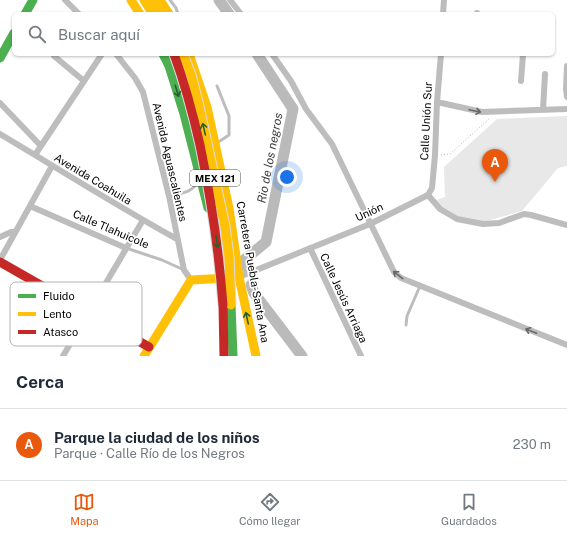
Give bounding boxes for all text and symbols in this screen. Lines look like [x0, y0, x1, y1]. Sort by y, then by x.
search box [12, 12, 555, 56]
icon: search [26, 23, 48, 45]
text: Buscar aquí [58, 26, 140, 43]
street label: Calle Unión Sur [418, 81, 434, 161]
one-way arrow [174, 84, 181, 97]
street label: Avenida Aguascalientes [150, 101, 190, 223]
one-way arrow [468, 107, 481, 115]
water label: Rio de los negros [254, 111, 286, 204]
one-way arrow [200, 123, 208, 136]
pin: A [482, 149, 508, 182]
street label: Avenida Coahuila [52, 151, 134, 207]
your location [277, 167, 297, 187]
road number: MEX 121 [190, 170, 240, 186]
street label: Carretera Puebla-Santa Ana [235, 200, 271, 344]
street label: Unión [353, 200, 385, 224]
street label: Calle Tlahuicole [71, 208, 151, 250]
one-way arrow [213, 235, 221, 248]
street label: Calle Jesús Arriaga [318, 251, 370, 345]
one-way arrow [393, 271, 404, 279]
legend [10, 282, 142, 346]
text: Fluido [43, 290, 75, 302]
text: Lento [43, 308, 72, 320]
one-way arrow [243, 312, 251, 325]
text: Atasco [43, 326, 78, 338]
one-way arrow [525, 326, 537, 334]
text: Cerca [16, 372, 64, 392]
text: Parque la ciudad de los niños [54, 429, 260, 446]
text: A [24, 437, 34, 452]
text: 230 m [513, 437, 551, 452]
text: Parque · Calle Río de los Negros [54, 446, 245, 461]
tab: Mapa [70, 491, 99, 527]
tab: Cómo llegar [239, 491, 301, 527]
tab: Guardados [441, 491, 497, 527]

